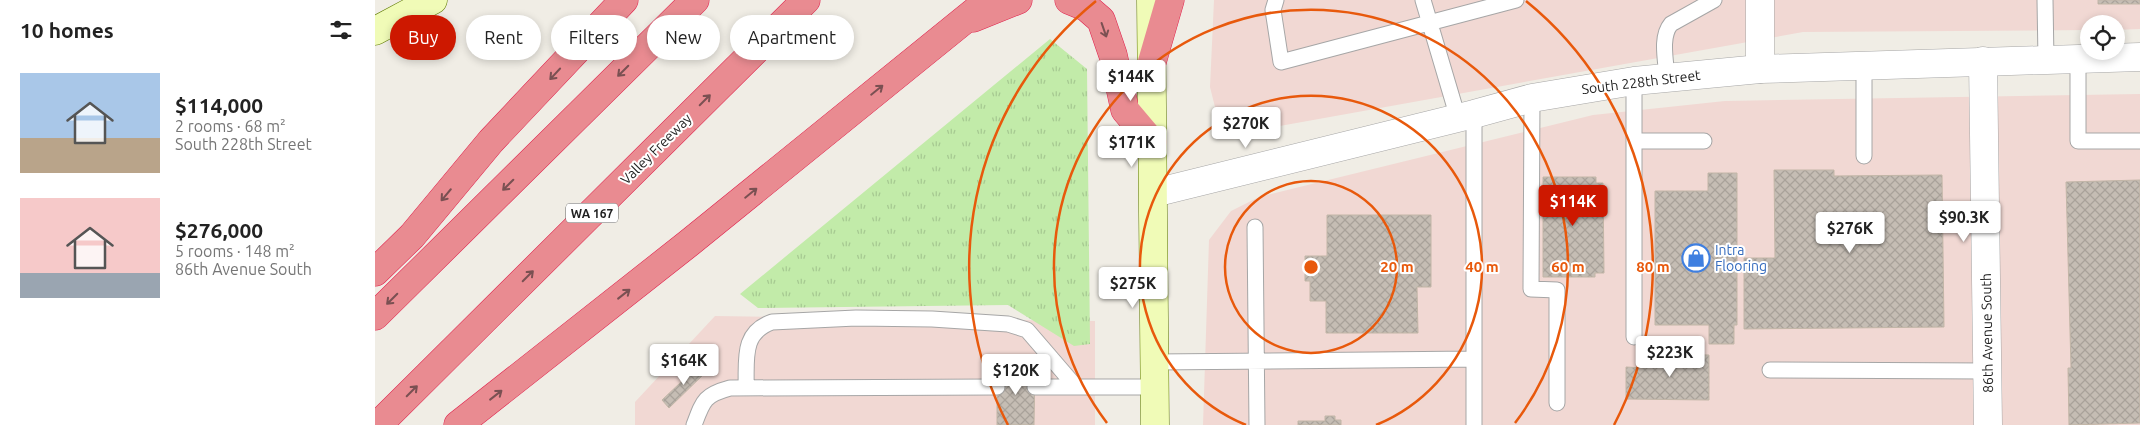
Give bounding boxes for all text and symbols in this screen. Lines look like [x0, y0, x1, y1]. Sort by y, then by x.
chip: Buy [390, 15, 456, 60]
chip: Rent [466, 15, 541, 60]
chip: Filters [551, 15, 637, 60]
chip: New [647, 15, 720, 60]
chip: Apartment [730, 15, 854, 60]
map controls [2080, 15, 2125, 60]
button: locate [2080, 15, 2125, 60]
icon: filters [327, 16, 355, 44]
text: 10 homes [20, 18, 114, 42]
one-way arrow [1100, 22, 1110, 38]
pin: $144K [1096, 59, 1166, 102]
one-way arrow [617, 65, 630, 77]
text: $144K [1108, 67, 1154, 85]
street label: South 228th Street [1581, 67, 1702, 97]
one-way arrow [549, 68, 561, 80]
one-way arrow [870, 85, 883, 96]
icon: home [60, 93, 120, 153]
text: $114,000 [175, 93, 263, 117]
one-way arrow [699, 95, 711, 107]
pin: $270K [1211, 106, 1281, 149]
street label: Valley Freeway [617, 110, 695, 188]
text: $270K [1223, 114, 1269, 132]
text: 2 rooms · 68 m² [175, 117, 286, 135]
pin: $171K [1097, 126, 1167, 168]
text: $171K [1109, 133, 1155, 151]
text: South 228th Street [175, 135, 312, 153]
one-way arrow [501, 179, 514, 191]
pin: $114K [1538, 184, 1608, 227]
one-way arrow [744, 187, 757, 198]
one-way arrow [441, 188, 452, 201]
text: $114K [1550, 192, 1596, 210]
pin: $90.3K [1923, 200, 2005, 243]
road number: WA 167 [566, 204, 618, 222]
text: $90.3K [1939, 208, 1989, 226]
pin: $276K [1815, 212, 1885, 254]
icon: home [60, 218, 120, 278]
text: $276,000 [175, 218, 263, 242]
text: $276K [1827, 219, 1873, 237]
text: 5 rooms · 148 m² [175, 242, 295, 260]
place label: Intra Flooring [1715, 242, 1767, 274]
shop icon: Intra Flooring [1681, 243, 1711, 273]
centre of rings [1302, 258, 1320, 276]
text: 20 m [1380, 258, 1414, 275]
text: 40 m [1465, 258, 1499, 275]
text: 60 m [1551, 258, 1585, 275]
text: 80 m [1636, 258, 1670, 275]
text: 86th Avenue South [175, 260, 312, 278]
pin: $275K [1098, 266, 1168, 309]
one-way arrow [522, 270, 534, 283]
street label: 86th Avenue South [1978, 273, 1996, 393]
text: $275K [1110, 274, 1156, 292]
one-way arrow [617, 289, 630, 300]
one-way arrow [386, 293, 398, 305]
pin: $223K [1635, 336, 1705, 378]
text: $223K [1647, 343, 1693, 361]
pin: $164K [649, 344, 719, 386]
text: $164K [661, 351, 707, 369]
pin: $120K [981, 354, 1051, 396]
text: $120K [993, 361, 1039, 379]
one-way arrow [406, 385, 419, 397]
one-way arrow [489, 389, 502, 400]

